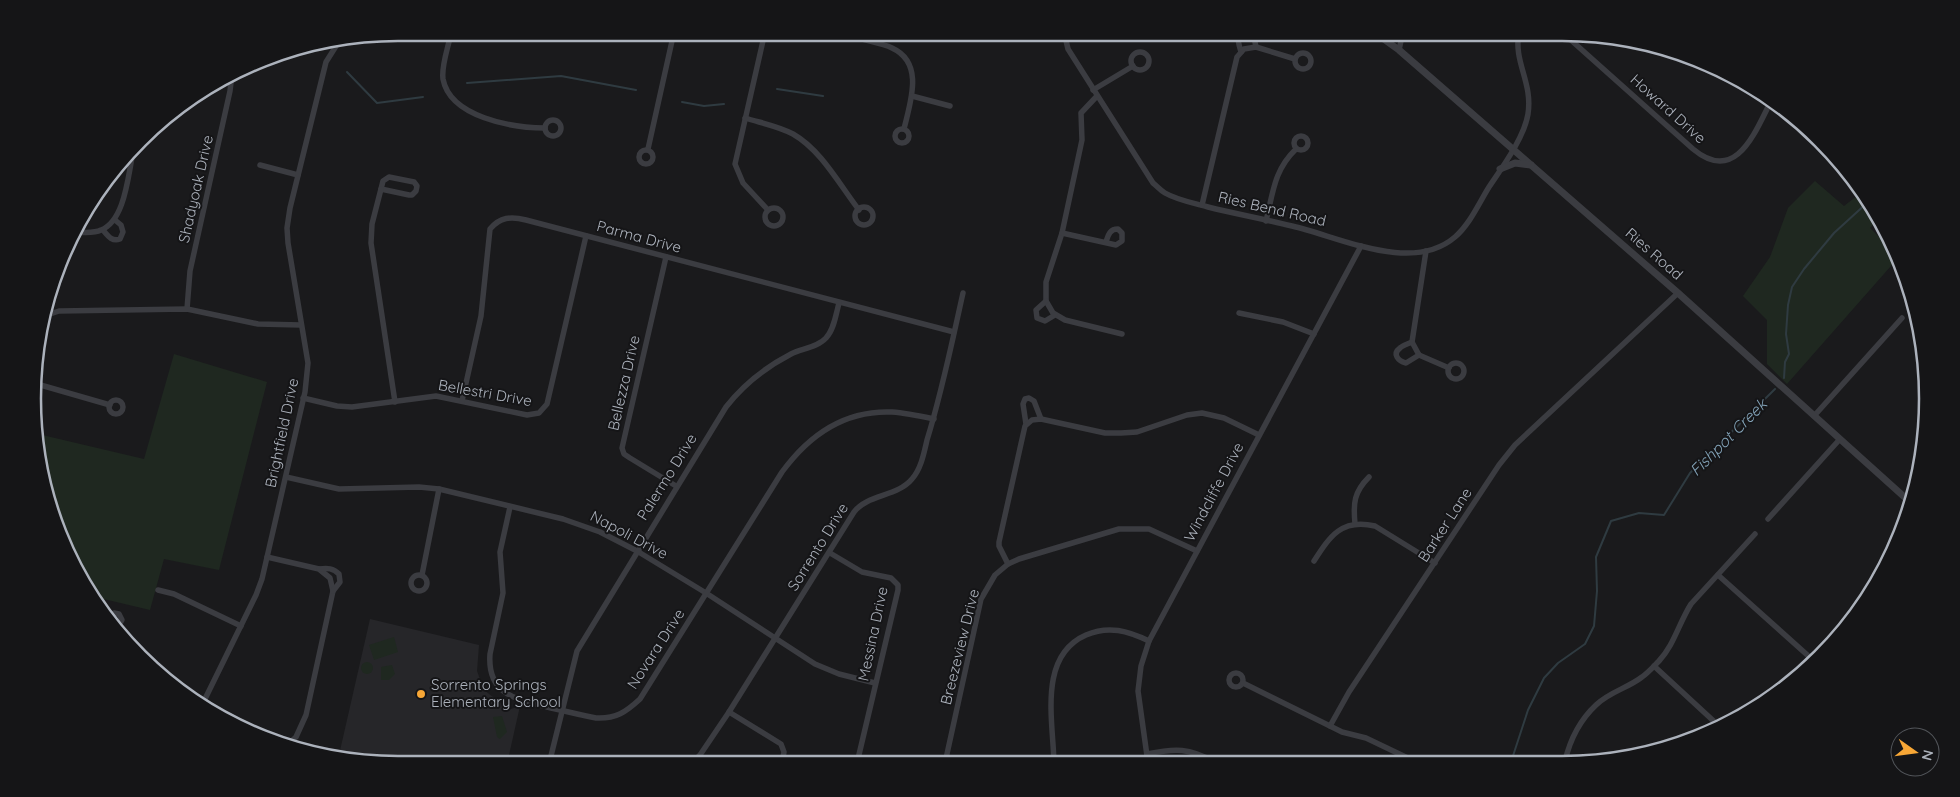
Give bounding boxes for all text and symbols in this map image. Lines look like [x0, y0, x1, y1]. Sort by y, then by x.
street label: Howard Drive [1627, 70, 1710, 147]
street label: Shadyoak Drive [174, 133, 217, 245]
street label: Ries Bend Road [1216, 187, 1328, 230]
street label: Parma Drive [595, 216, 683, 257]
street label: Ries Road [1622, 223, 1687, 284]
street label: Bellezza Drive [603, 333, 644, 432]
street label: Bellestri Drive [437, 375, 533, 410]
street label: Brightfield Drive [261, 376, 302, 489]
water label: Fishpot Creek [1685, 393, 1772, 480]
street label: Palermo Drive [632, 430, 701, 524]
street label: Windcliffe Drive [1179, 439, 1248, 545]
street label: Barker Lane [1413, 484, 1476, 565]
street label: Sorrento Drive [783, 499, 852, 594]
street label: Napoli Drive [587, 506, 671, 563]
street label: Messina Drive [853, 585, 892, 683]
street label: Breezeview Drive [936, 587, 983, 707]
street label: Novara Drive [623, 605, 689, 692]
place label: Sorrento Springs Elementary School [431, 675, 561, 711]
marker: Sorrento Springs Elementary School [415, 688, 427, 700]
north arrow [1890, 727, 1940, 777]
text: N [1918, 748, 1938, 762]

